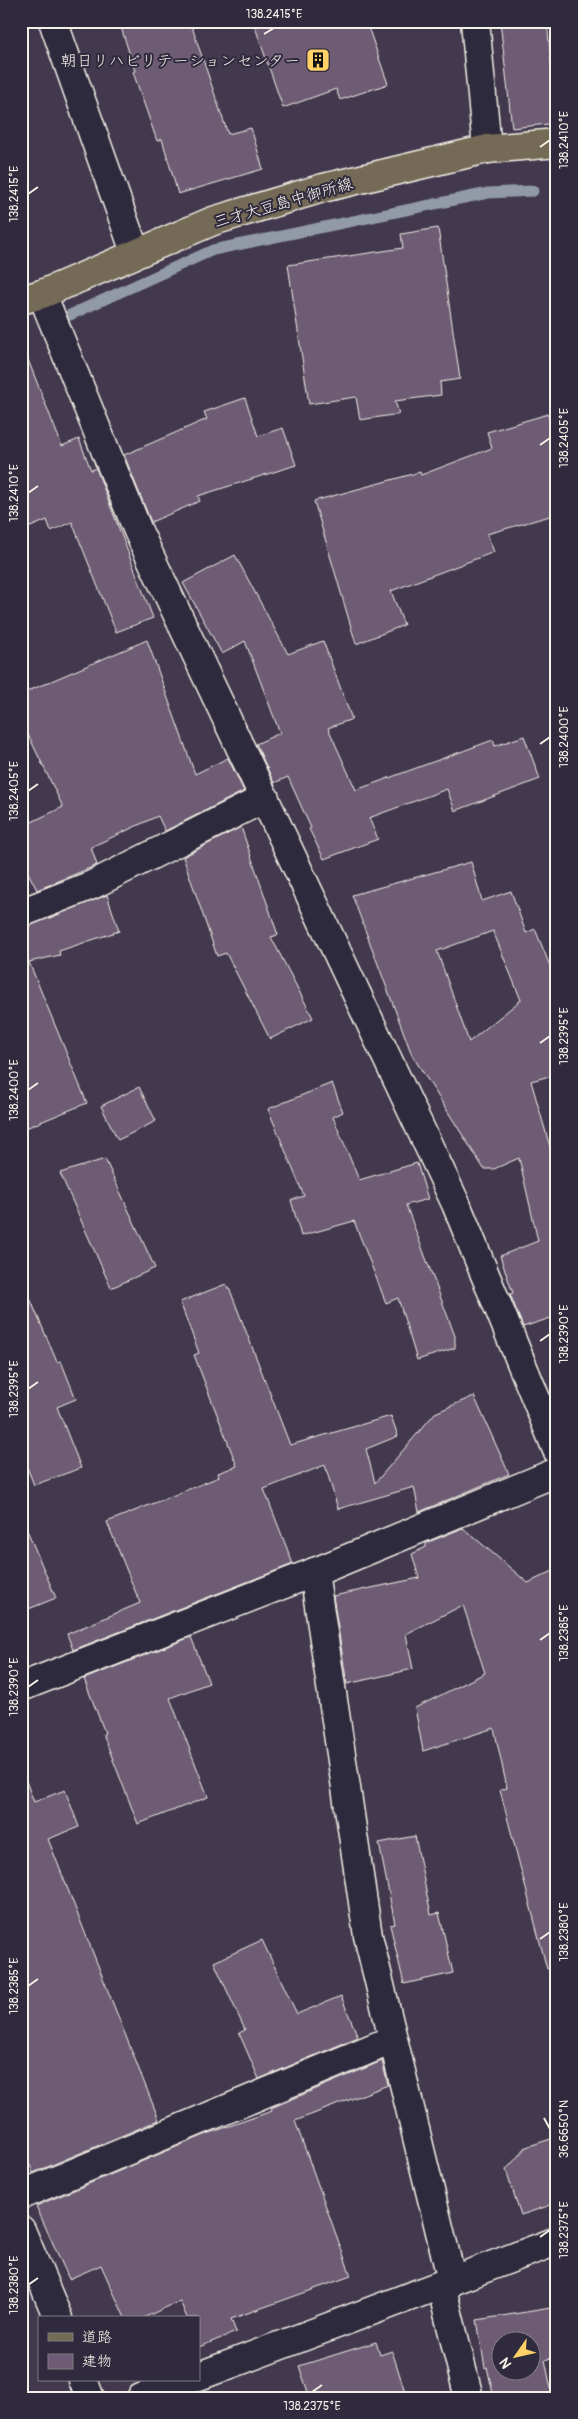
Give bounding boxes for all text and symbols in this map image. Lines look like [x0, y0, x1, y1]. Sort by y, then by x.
text: 138.2415°E [246, 7, 302, 22]
building icon: 朝日リハビリテーションセンター [305, 47, 331, 73]
place label: 朝日リハビリテーションセンター [61, 51, 300, 71]
text: 138.2410°E [557, 111, 572, 169]
text: 138.2415°E [7, 166, 22, 222]
street label: 三才大豆島中御所線 [211, 174, 355, 232]
text: 138.2405°E [557, 408, 572, 468]
text: 138.2410°E [7, 464, 22, 522]
text: 138.2400°E [557, 706, 572, 768]
text: 138.2405°E [7, 761, 22, 821]
text: 138.2395°E [557, 1007, 572, 1065]
text: 138.2400°E [7, 1059, 22, 1121]
text: 138.2390°E [557, 1305, 572, 1363]
text: 138.2395°E [7, 1360, 22, 1418]
text: 138.2385°E [557, 1604, 572, 1662]
text: 138.2390°E [7, 1658, 22, 1716]
text: 138.2380°E [557, 1903, 572, 1961]
text: 138.2385°E [7, 1957, 22, 2015]
text: 36.6650°N [557, 2100, 572, 2158]
text: 138.2375°E [557, 2201, 572, 2259]
text: 138.2380°E [7, 2256, 22, 2314]
legend [38, 2316, 200, 2382]
text: 道路 [82, 2328, 112, 2347]
north arrow [490, 2332, 540, 2382]
text: 建物 [82, 2352, 112, 2371]
text: N [496, 2354, 515, 2372]
text: 138.2375°E [283, 2399, 341, 2414]

